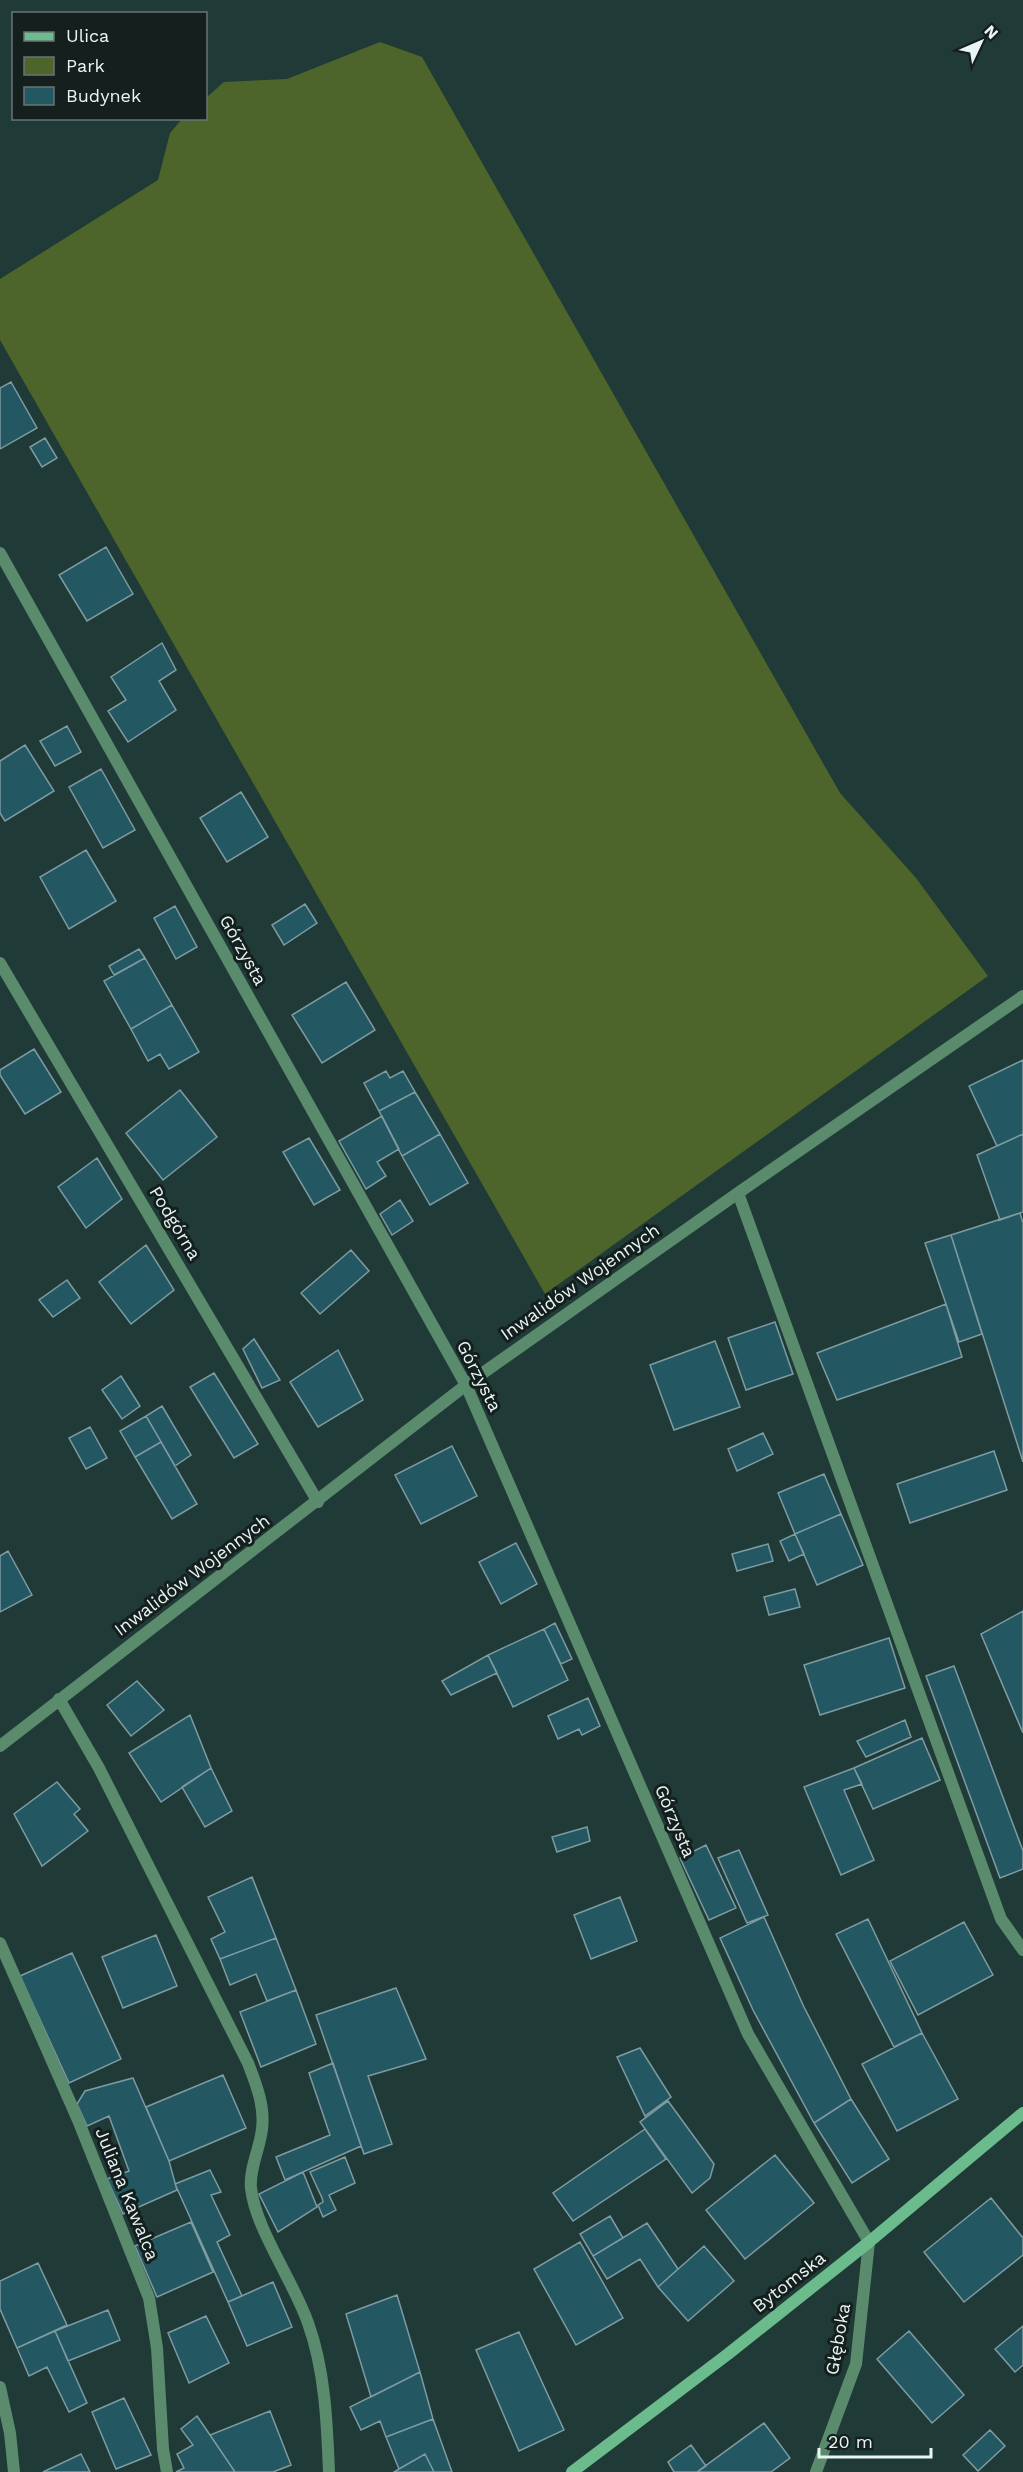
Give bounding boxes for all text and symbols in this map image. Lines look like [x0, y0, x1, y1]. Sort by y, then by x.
legend [12, 12, 207, 120]
north arrow [951, 12, 1011, 72]
text: N [980, 21, 1002, 43]
text: Ulica [66, 25, 109, 46]
text: Park [66, 55, 105, 76]
text: Budynek [66, 85, 141, 106]
street label: Górzysta [216, 911, 271, 989]
street label: Podgórna [145, 1182, 206, 1263]
street label: Inwalidów Wojennych [496, 1219, 663, 1344]
street label: Górzysta [453, 1337, 506, 1415]
street label: Inwalidów Wojennych [110, 1509, 273, 1640]
street label: Górzysta [651, 1781, 700, 1860]
street label: Juliana Kawalca [91, 2124, 164, 2263]
street label: Bytomska [748, 2247, 829, 2316]
street label: Głęboka [821, 2301, 854, 2376]
scale bar [819, 2421, 932, 2459]
text: 20 m [828, 2431, 873, 2452]

